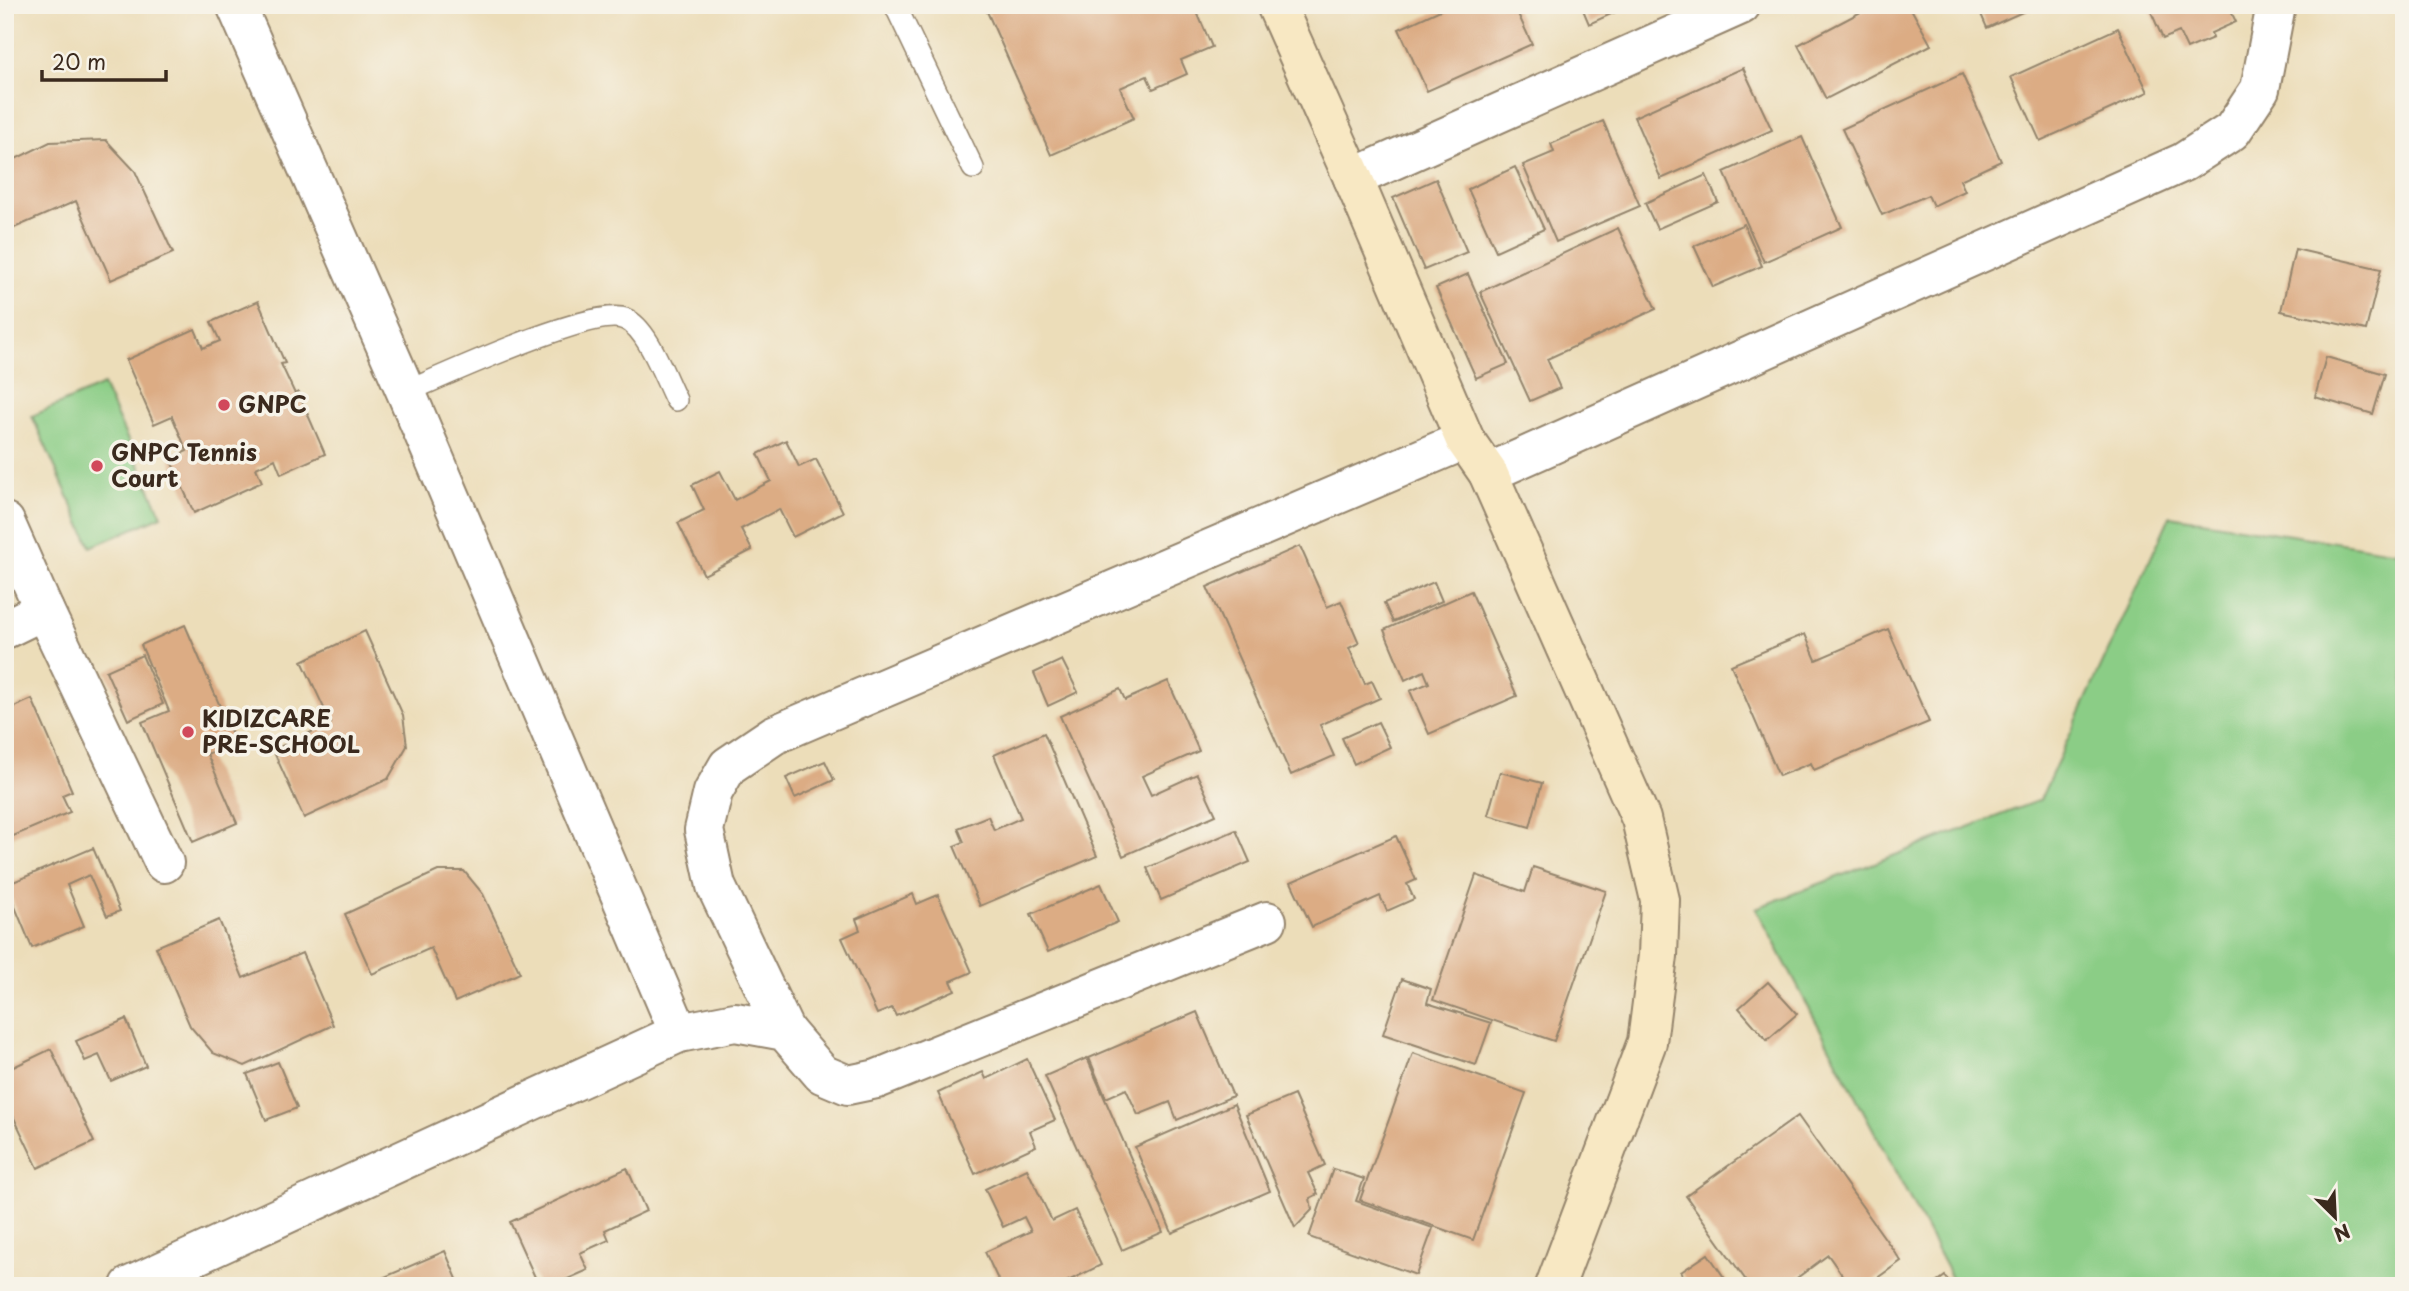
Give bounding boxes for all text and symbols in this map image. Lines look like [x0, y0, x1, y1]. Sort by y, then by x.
scale bar [42, 38, 166, 82]
text: 20 m [52, 45, 106, 77]
place label: GNPC [238, 386, 307, 421]
marker: GNPC [216, 397, 232, 413]
place label: GNPC Tennis Court [111, 434, 257, 495]
marker: GNPC Tennis Court [89, 458, 105, 474]
place label: KIDIZCARE PRE-SCHOOL [202, 700, 360, 761]
marker: KIDIZCARE PRE-SCHOOL [180, 724, 196, 740]
north arrow [2300, 1182, 2370, 1252]
text: N [2330, 1218, 2355, 1249]

